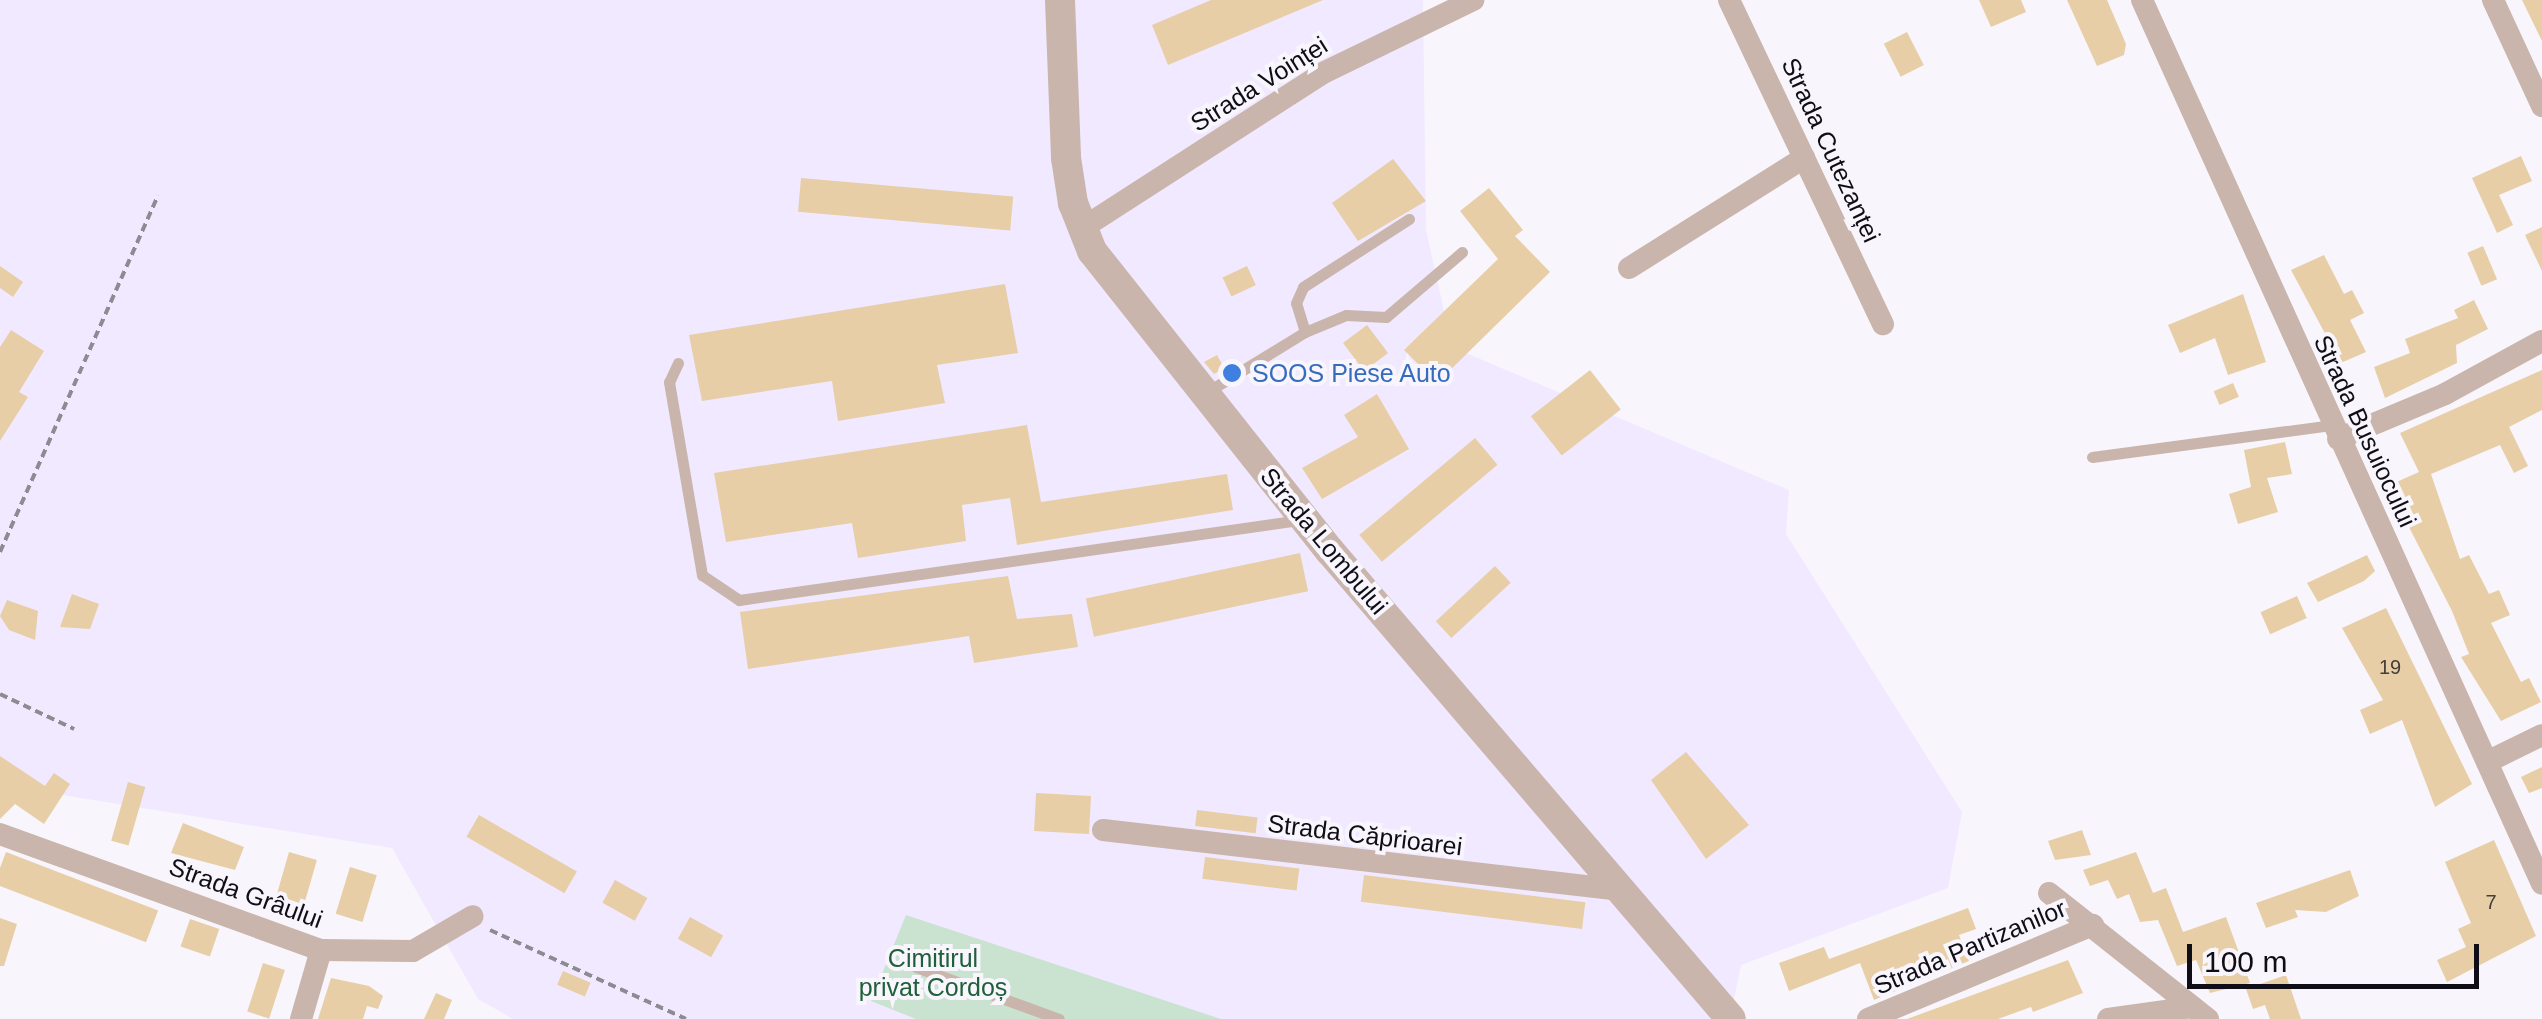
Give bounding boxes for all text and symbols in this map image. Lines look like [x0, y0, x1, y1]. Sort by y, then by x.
street label: Strada Voinței [1185, 30, 1333, 138]
street label: Strada Cutezanței [1775, 53, 1887, 247]
street label: Strada Busuiocului [2307, 330, 2423, 532]
place label: SOOS Piese Auto [1252, 358, 1452, 388]
marker: SOOS Piese Auto [1221, 362, 1243, 384]
street label: Strada Lombului [1254, 462, 1394, 620]
house number: 19 [2379, 655, 2401, 679]
street label: Strada Căprioarei [1266, 808, 1464, 862]
street label: Strada Grâului [165, 851, 327, 935]
house number: 7 [2485, 890, 2497, 914]
street label: Strada Partizanilor [1869, 893, 2071, 1001]
scale bar [2192, 924, 2484, 986]
park label: Cimitirul privat Cordoș [859, 944, 1007, 1003]
text: 100 m [2204, 945, 2287, 978]

